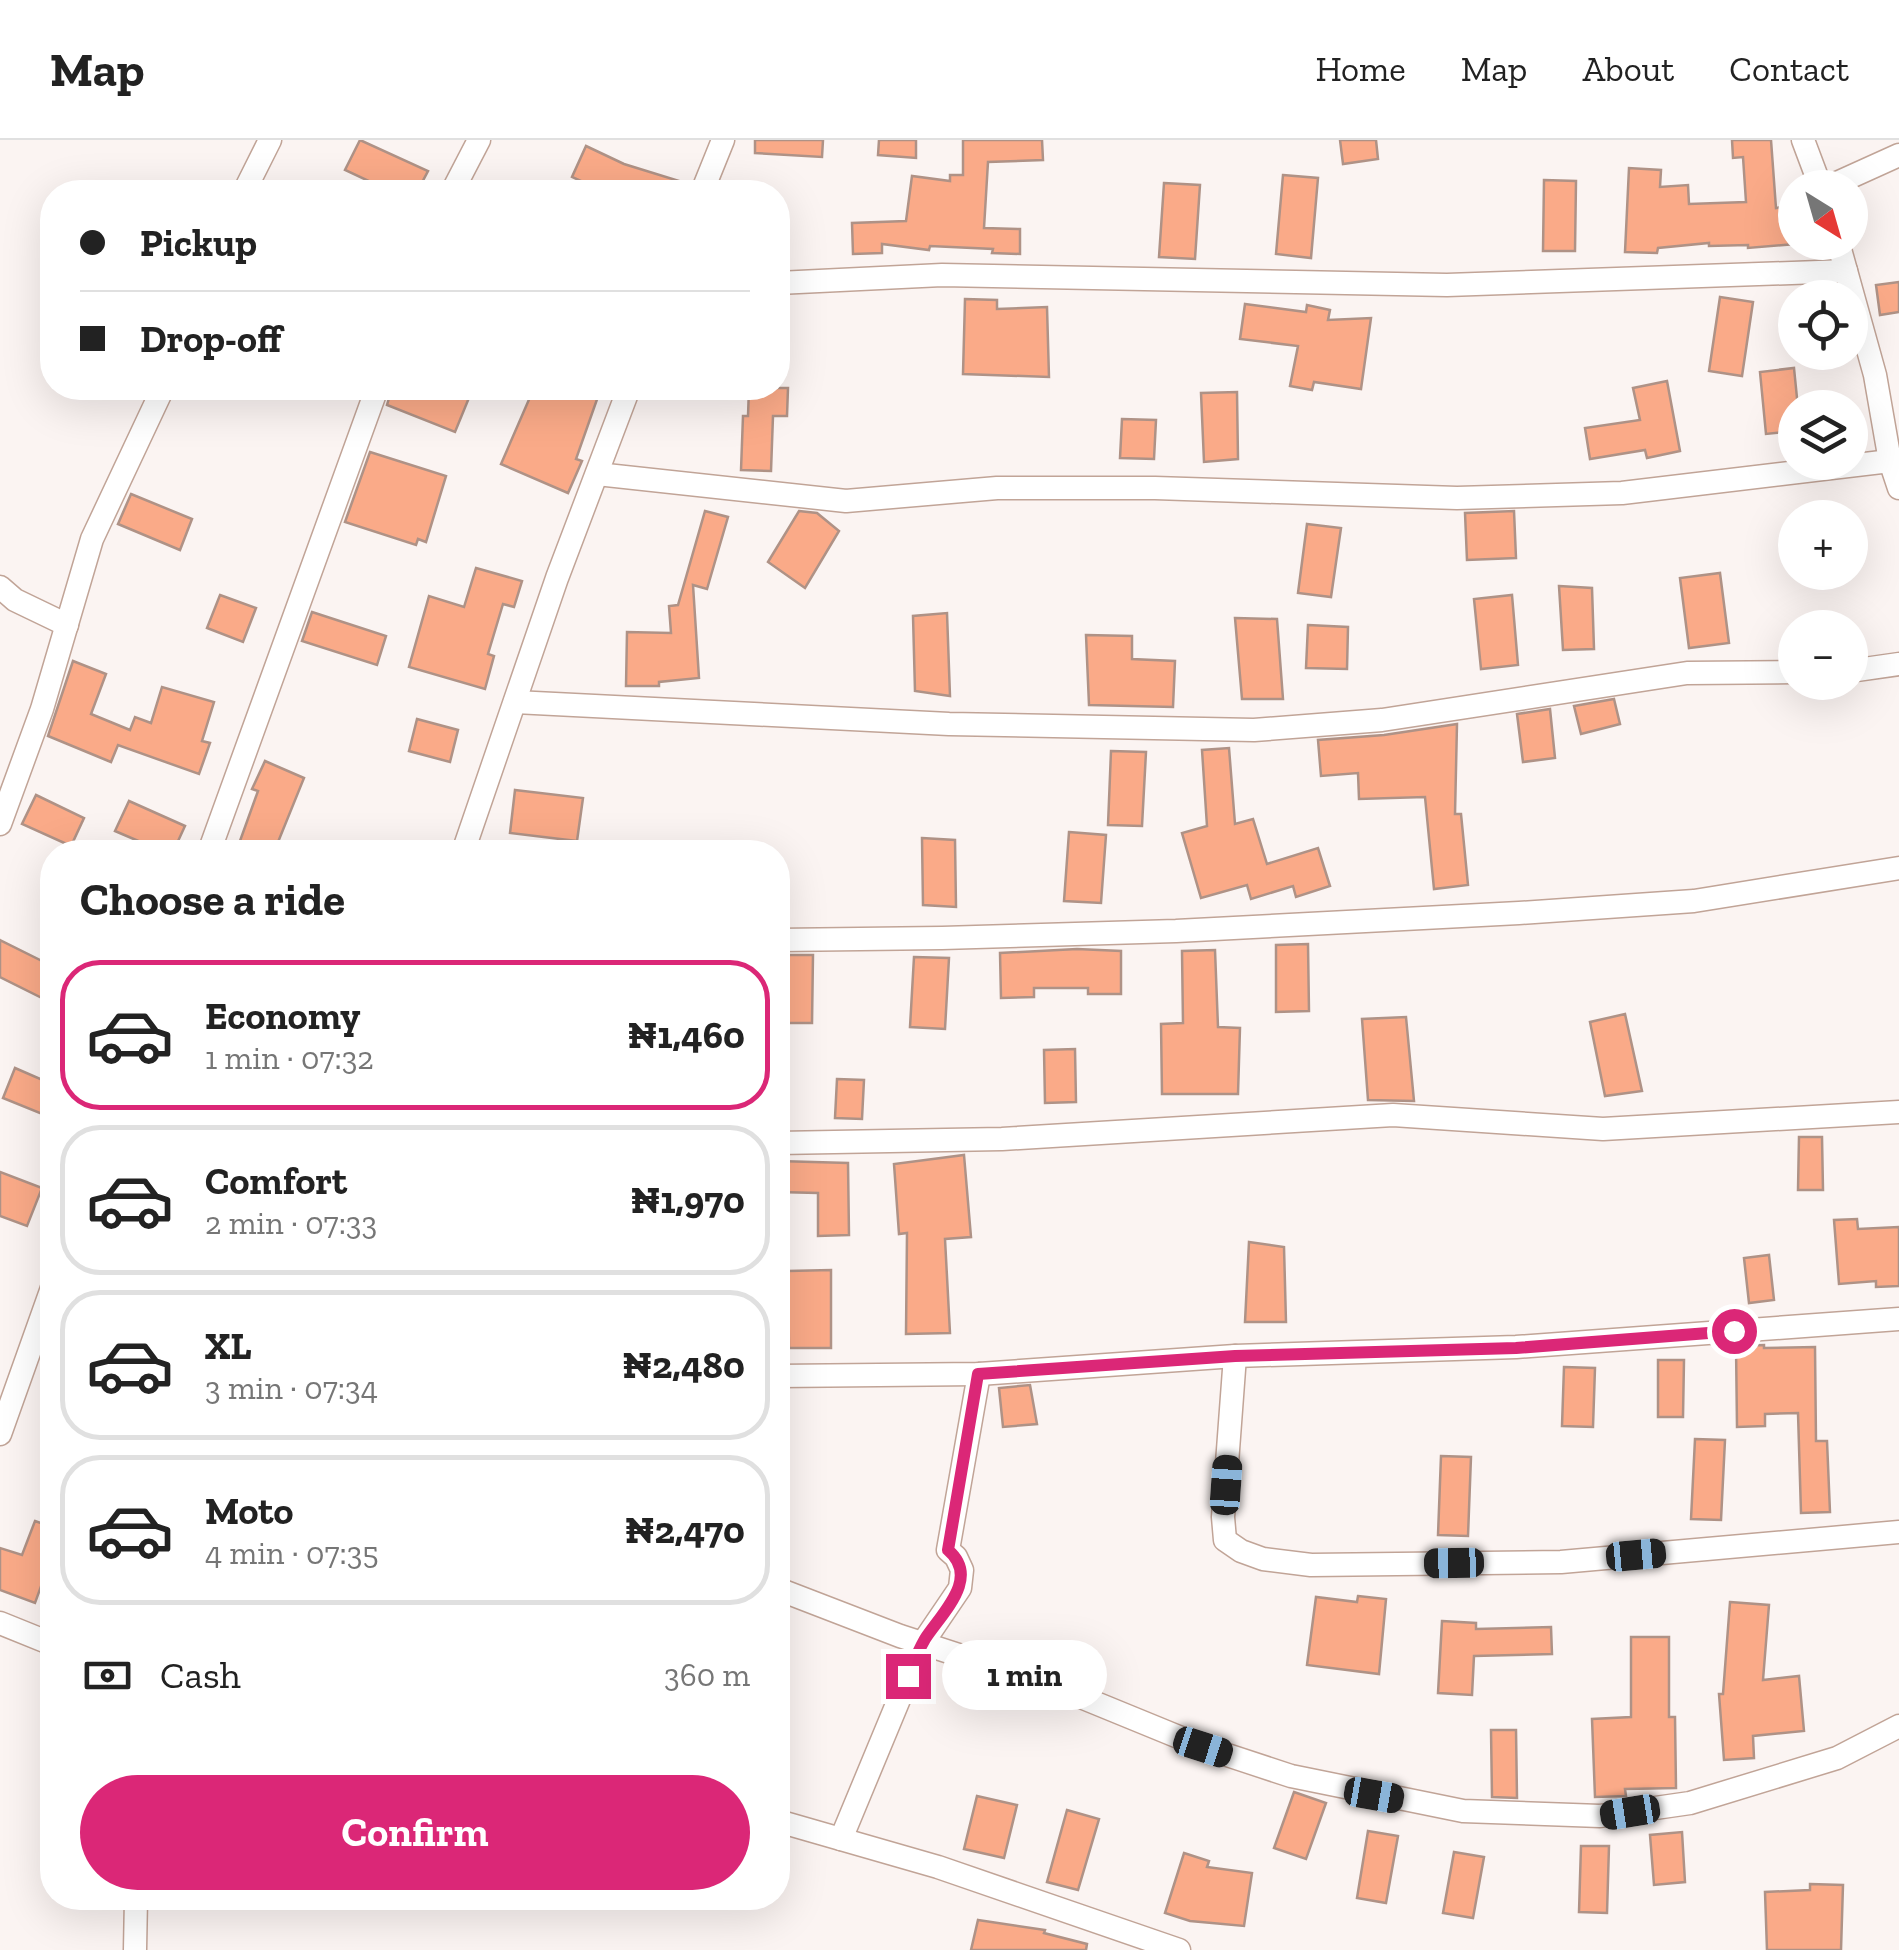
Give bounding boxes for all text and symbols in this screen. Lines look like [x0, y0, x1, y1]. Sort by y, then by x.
text: Map [50, 41, 145, 98]
text: Home [1315, 48, 1406, 90]
text: Map [1461, 48, 1527, 90]
text: About [1582, 48, 1674, 90]
text: Contact [1729, 48, 1849, 90]
north arrow [1778, 170, 1868, 260]
map controls [1778, 170, 1868, 700]
text: Pickup [140, 220, 257, 266]
button: locate [1778, 280, 1868, 370]
text: Drop-off [140, 316, 281, 362]
button: layers [1778, 390, 1868, 480]
button: + [1778, 500, 1868, 590]
button: − [1778, 610, 1868, 700]
text: Choose a ride [80, 873, 345, 927]
icon: car [85, 990, 175, 1080]
text: Economy [205, 993, 360, 1039]
text: ₦1,460 [628, 1012, 745, 1058]
text: 1 min · 07:32 [205, 1039, 374, 1077]
icon: car [85, 1155, 175, 1245]
text: Comfort [205, 1158, 347, 1204]
text: ₦1,970 [630, 1177, 745, 1223]
text: 2 min · 07:33 [205, 1204, 377, 1242]
route start [1712, 1309, 1757, 1354]
icon: car [85, 1320, 175, 1410]
text: XL [205, 1323, 252, 1369]
text: ₦2,480 [622, 1342, 745, 1388]
text: 3 min · 07:34 [205, 1369, 378, 1407]
car [1209, 1454, 1243, 1516]
icon: car [85, 1485, 175, 1575]
text: Moto [205, 1488, 293, 1534]
text: ₦2,470 [625, 1507, 745, 1553]
text: 4 min · 07:35 [205, 1534, 379, 1572]
car [1605, 1537, 1667, 1573]
car [1424, 1547, 1484, 1579]
callout: 1 min [943, 1641, 1108, 1711]
icon: cash [80, 1648, 135, 1703]
text: Cash [160, 1652, 241, 1698]
route end [886, 1654, 931, 1699]
text: 360 m [664, 1656, 750, 1694]
text: 1 min [987, 1656, 1062, 1694]
car [1170, 1723, 1236, 1771]
button: Confirm [80, 1775, 750, 1890]
car [1342, 1775, 1406, 1815]
car [1598, 1792, 1662, 1832]

